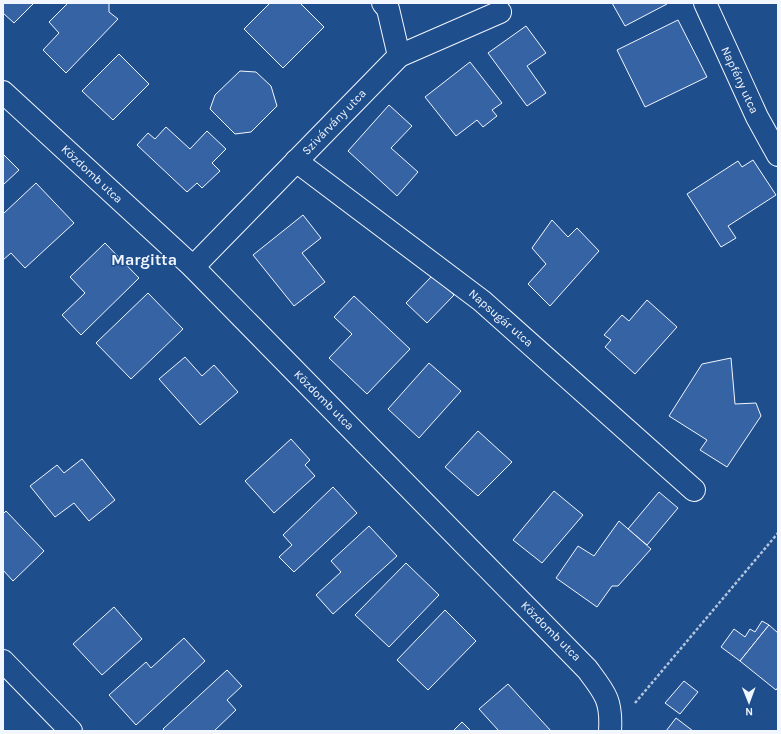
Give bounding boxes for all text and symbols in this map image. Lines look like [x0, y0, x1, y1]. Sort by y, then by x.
street label: Napfény utca [718, 44, 762, 116]
street label: Szivárvány utca [299, 86, 369, 158]
street label: Közdomb utca [58, 142, 126, 206]
district label: Margitta [111, 250, 177, 269]
street label: Napsugár utca [466, 286, 536, 350]
street label: Közdomb utca [291, 367, 357, 433]
street label: Közdomb utca [518, 598, 584, 664]
north arrow [729, 682, 769, 722]
text: N [745, 705, 753, 718]

